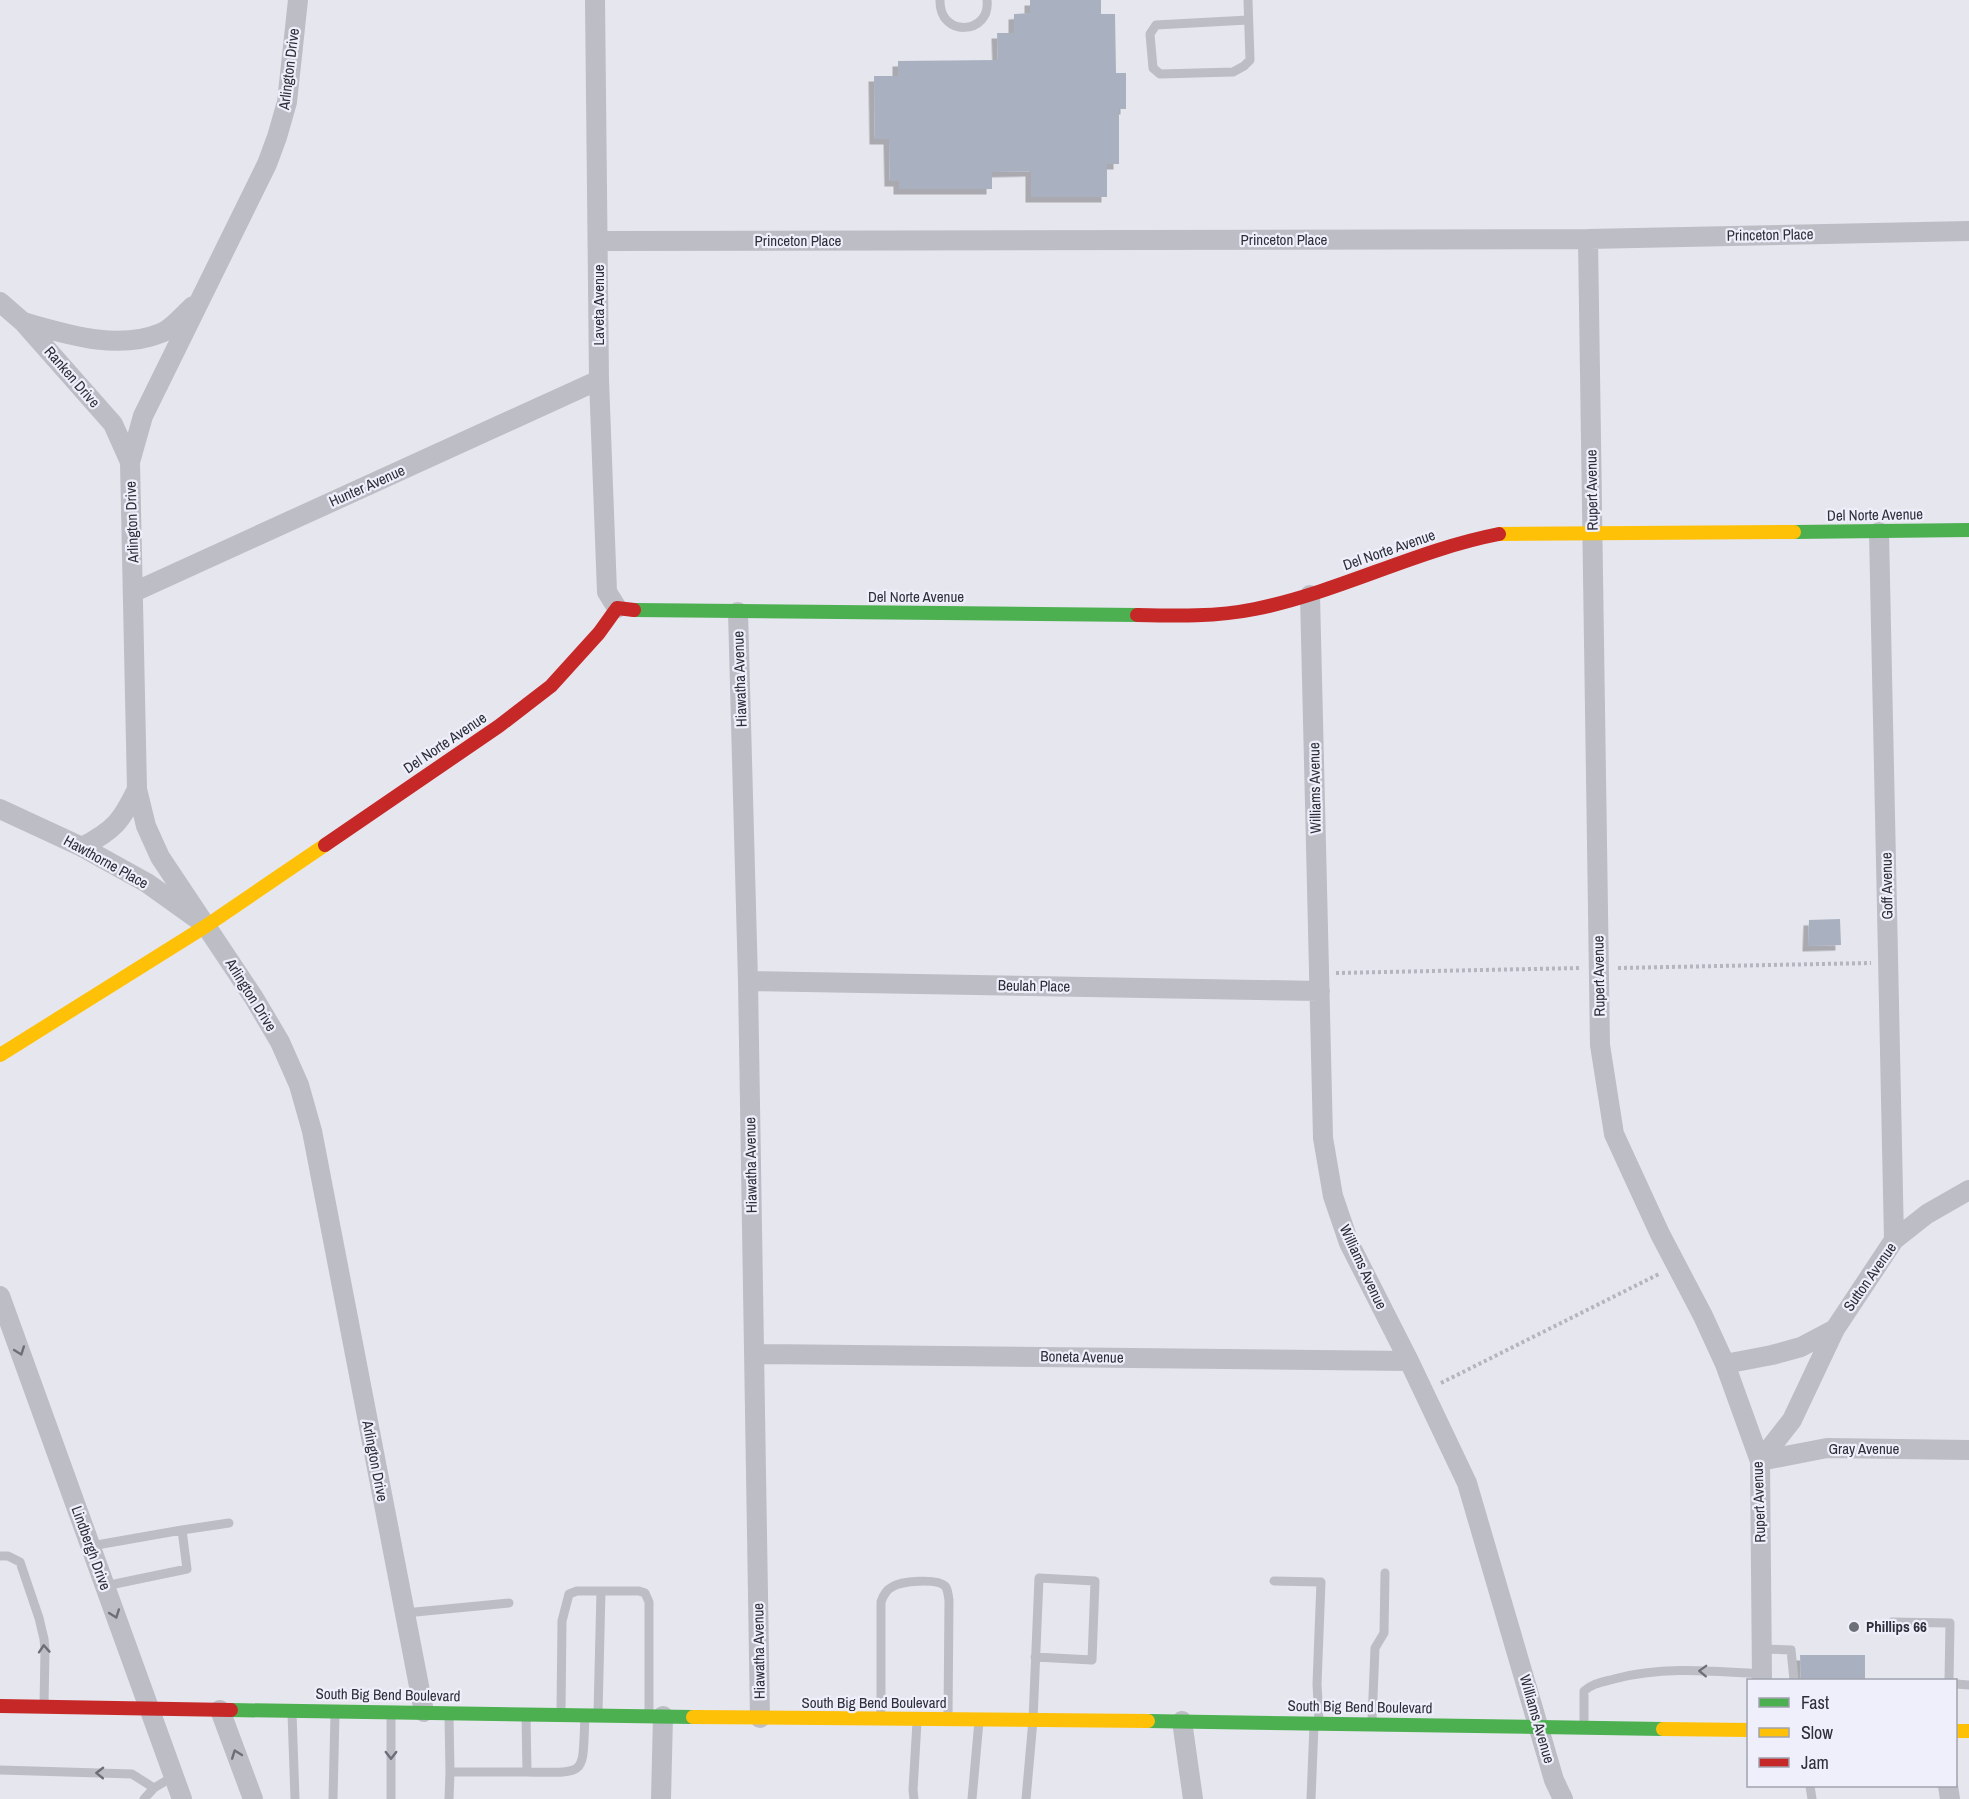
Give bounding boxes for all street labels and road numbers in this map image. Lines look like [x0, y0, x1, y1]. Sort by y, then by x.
street label: Arlington Drive [273, 27, 304, 112]
street label: Princeton Place [1726, 223, 1814, 246]
street label: Princeton Place [1241, 229, 1328, 250]
street label: Princeton Place [755, 230, 842, 251]
street label: Laveta Avenue [588, 264, 609, 346]
street label: Ranken Drive [40, 341, 105, 412]
street label: Rupert Avenue [1580, 449, 1603, 531]
street label: Hunter Avenue [325, 459, 408, 512]
street label: Arlington Drive [120, 481, 143, 564]
street label: Del Norte Avenue [1827, 503, 1923, 526]
street label: Del Norte Avenue [1340, 524, 1438, 575]
street label: Del Norte Avenue [868, 586, 964, 607]
street label: Hiawatha Avenue [727, 630, 752, 727]
street label: Del Norte Avenue [399, 707, 491, 778]
street label: Williams Avenue [1303, 742, 1326, 834]
street label: Hawthorne Place [60, 830, 152, 894]
street label: Goff Avenue [1875, 852, 1898, 920]
street label: Rupert Avenue [1587, 935, 1610, 1017]
street label: Arlington Drive [220, 954, 282, 1035]
street label: Beulah Place [998, 974, 1071, 997]
street label: Hiawatha Avenue [739, 1117, 762, 1213]
street label: Williams Avenue [1335, 1221, 1392, 1313]
street label: Sutton Avenue [1838, 1238, 1901, 1315]
street label: Boneta Avenue [1040, 1345, 1124, 1368]
street label: Arlington Drive [357, 1418, 394, 1503]
street label: Gray Avenue [1829, 1438, 1900, 1459]
street label: Rupert Avenue [1747, 1461, 1770, 1543]
street label: Lindbergh Drive [67, 1503, 116, 1593]
street label: Hiawatha Avenue [747, 1603, 770, 1699]
street label: Williams Avenue [1515, 1672, 1560, 1766]
street label: South Big Bend Boulevard [315, 1683, 461, 1706]
street label: South Big Bend Boulevard [802, 1692, 946, 1713]
street label: South Big Bend Boulevard [1287, 1695, 1433, 1718]

